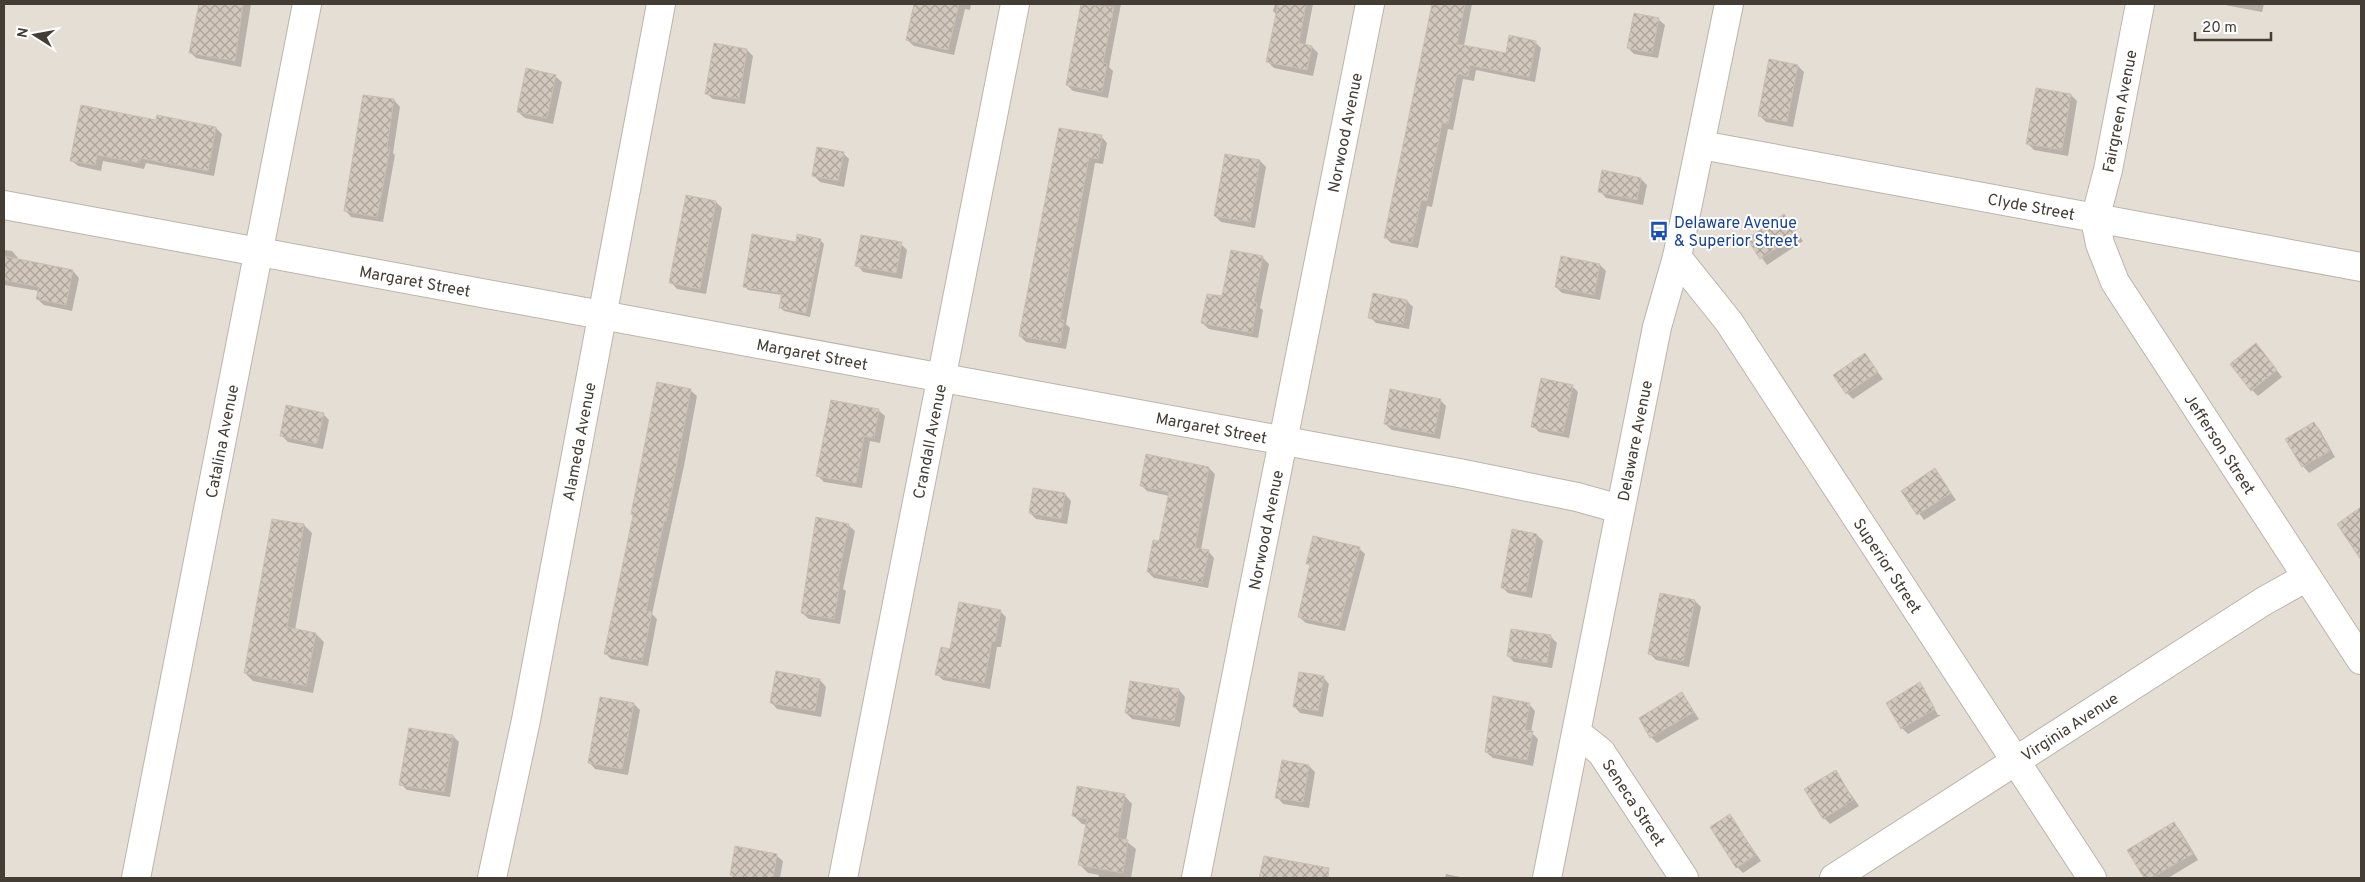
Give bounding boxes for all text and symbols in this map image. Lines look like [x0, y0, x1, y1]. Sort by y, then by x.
north arrow [10, 10, 60, 60]
scale bar [2195, 10, 2271, 42]
text: 20 m [2202, 19, 2237, 38]
text: N [14, 26, 33, 39]
street label: Fairgreen Avenue [2099, 48, 2143, 174]
street label: Norwood Avenue [1325, 71, 1368, 195]
street label: Clyde Street [1986, 190, 2076, 226]
place label: Delaware Avenue & Superior Street [1674, 214, 1798, 252]
bus stop icon: Delaware Avenue & Superior Street [1648, 220, 1670, 242]
street label: Margaret Street [357, 263, 472, 303]
street label: Margaret Street [755, 336, 869, 376]
street label: Delaware Avenue [1614, 379, 1658, 503]
street label: Alameda Avenue [559, 381, 601, 503]
street label: Catalina Avenue [203, 383, 244, 500]
street label: Crandall Avenue [910, 383, 952, 501]
street label: Jefferson Street [2178, 391, 2259, 499]
street label: Margaret Street [1154, 409, 1269, 449]
street label: Norwood Avenue [1246, 469, 1289, 592]
street label: Superior Street [1848, 515, 1925, 618]
street label: Virginia Avenue [2018, 689, 2123, 767]
street label: Seneca Street [1597, 756, 1669, 851]

